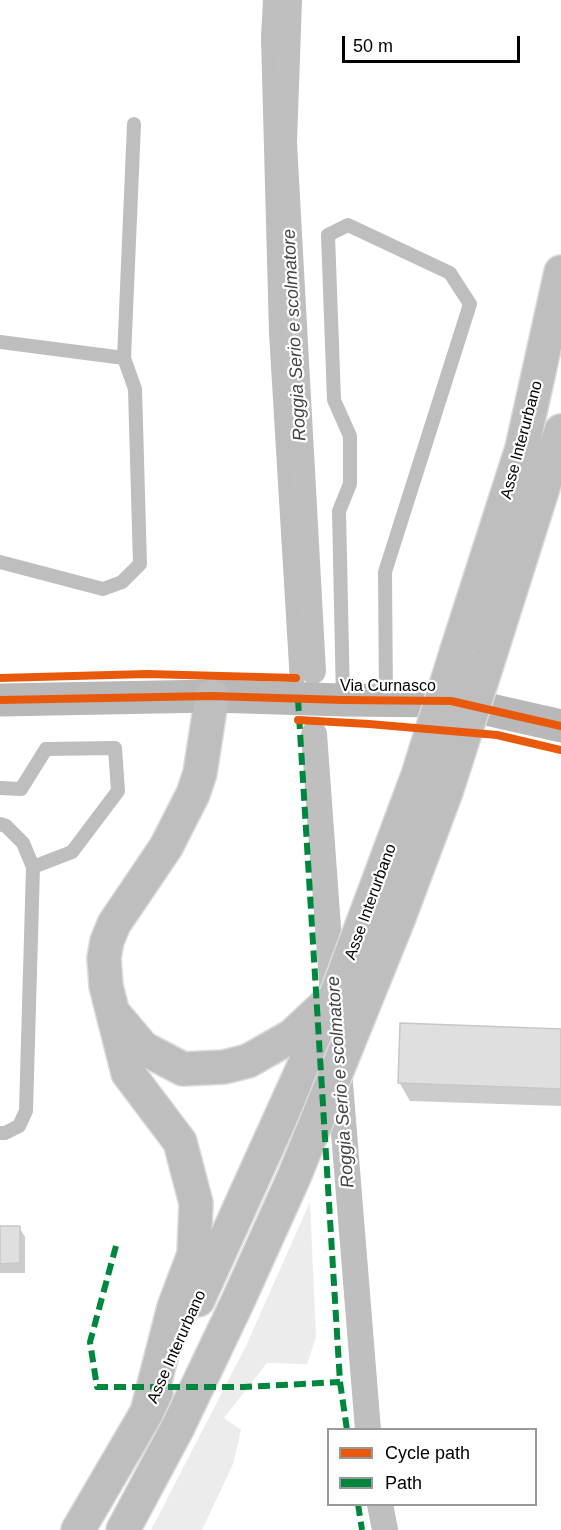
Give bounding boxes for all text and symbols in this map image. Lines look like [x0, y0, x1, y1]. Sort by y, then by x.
scale bar [345, 24, 524, 62]
text: 50 m [353, 36, 393, 56]
water label: Roggia Serio e scolmatore [279, 229, 311, 441]
street label: Asse Interurbano [497, 379, 547, 501]
street label: Via Curnasco [340, 677, 436, 697]
street label: Asse Interurbano [341, 841, 401, 963]
water label: Roggia Serio e scolmatore [323, 975, 359, 1189]
street label: Asse Interurbano [143, 1287, 211, 1407]
legend [327, 1428, 537, 1506]
text: Cycle path [385, 1443, 470, 1463]
text: Path [385, 1473, 422, 1493]

